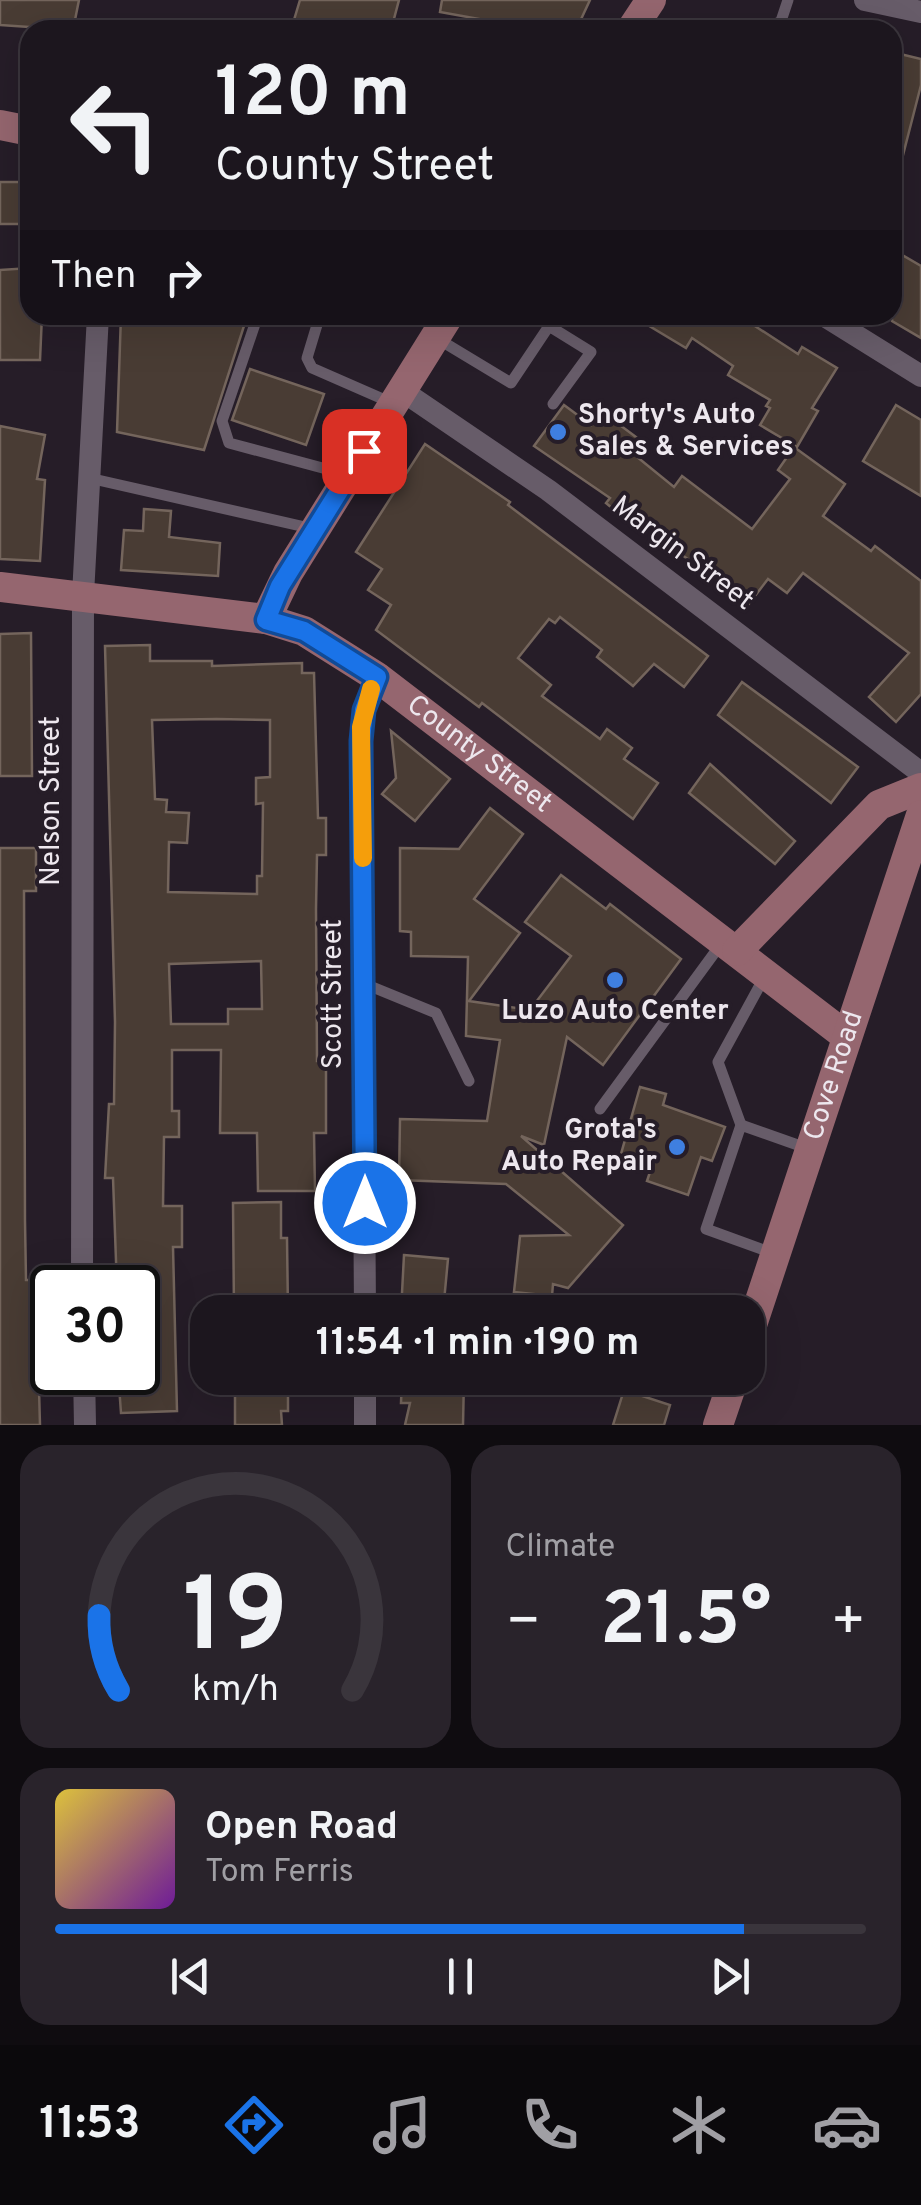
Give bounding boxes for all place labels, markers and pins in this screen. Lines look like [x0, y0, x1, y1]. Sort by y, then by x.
place label: Shorty's Auto Sales & Services [578, 398, 794, 466]
pin [322, 409, 407, 494]
marker: Shorty's Auto Sales & Services [547, 421, 569, 443]
marker: Luzo Auto Center [604, 969, 626, 991]
place label: Luzo Auto Center [501, 994, 729, 1030]
place label: Grota's Auto Repair [501, 1113, 657, 1181]
marker: Grota's Auto Repair [666, 1136, 688, 1158]

